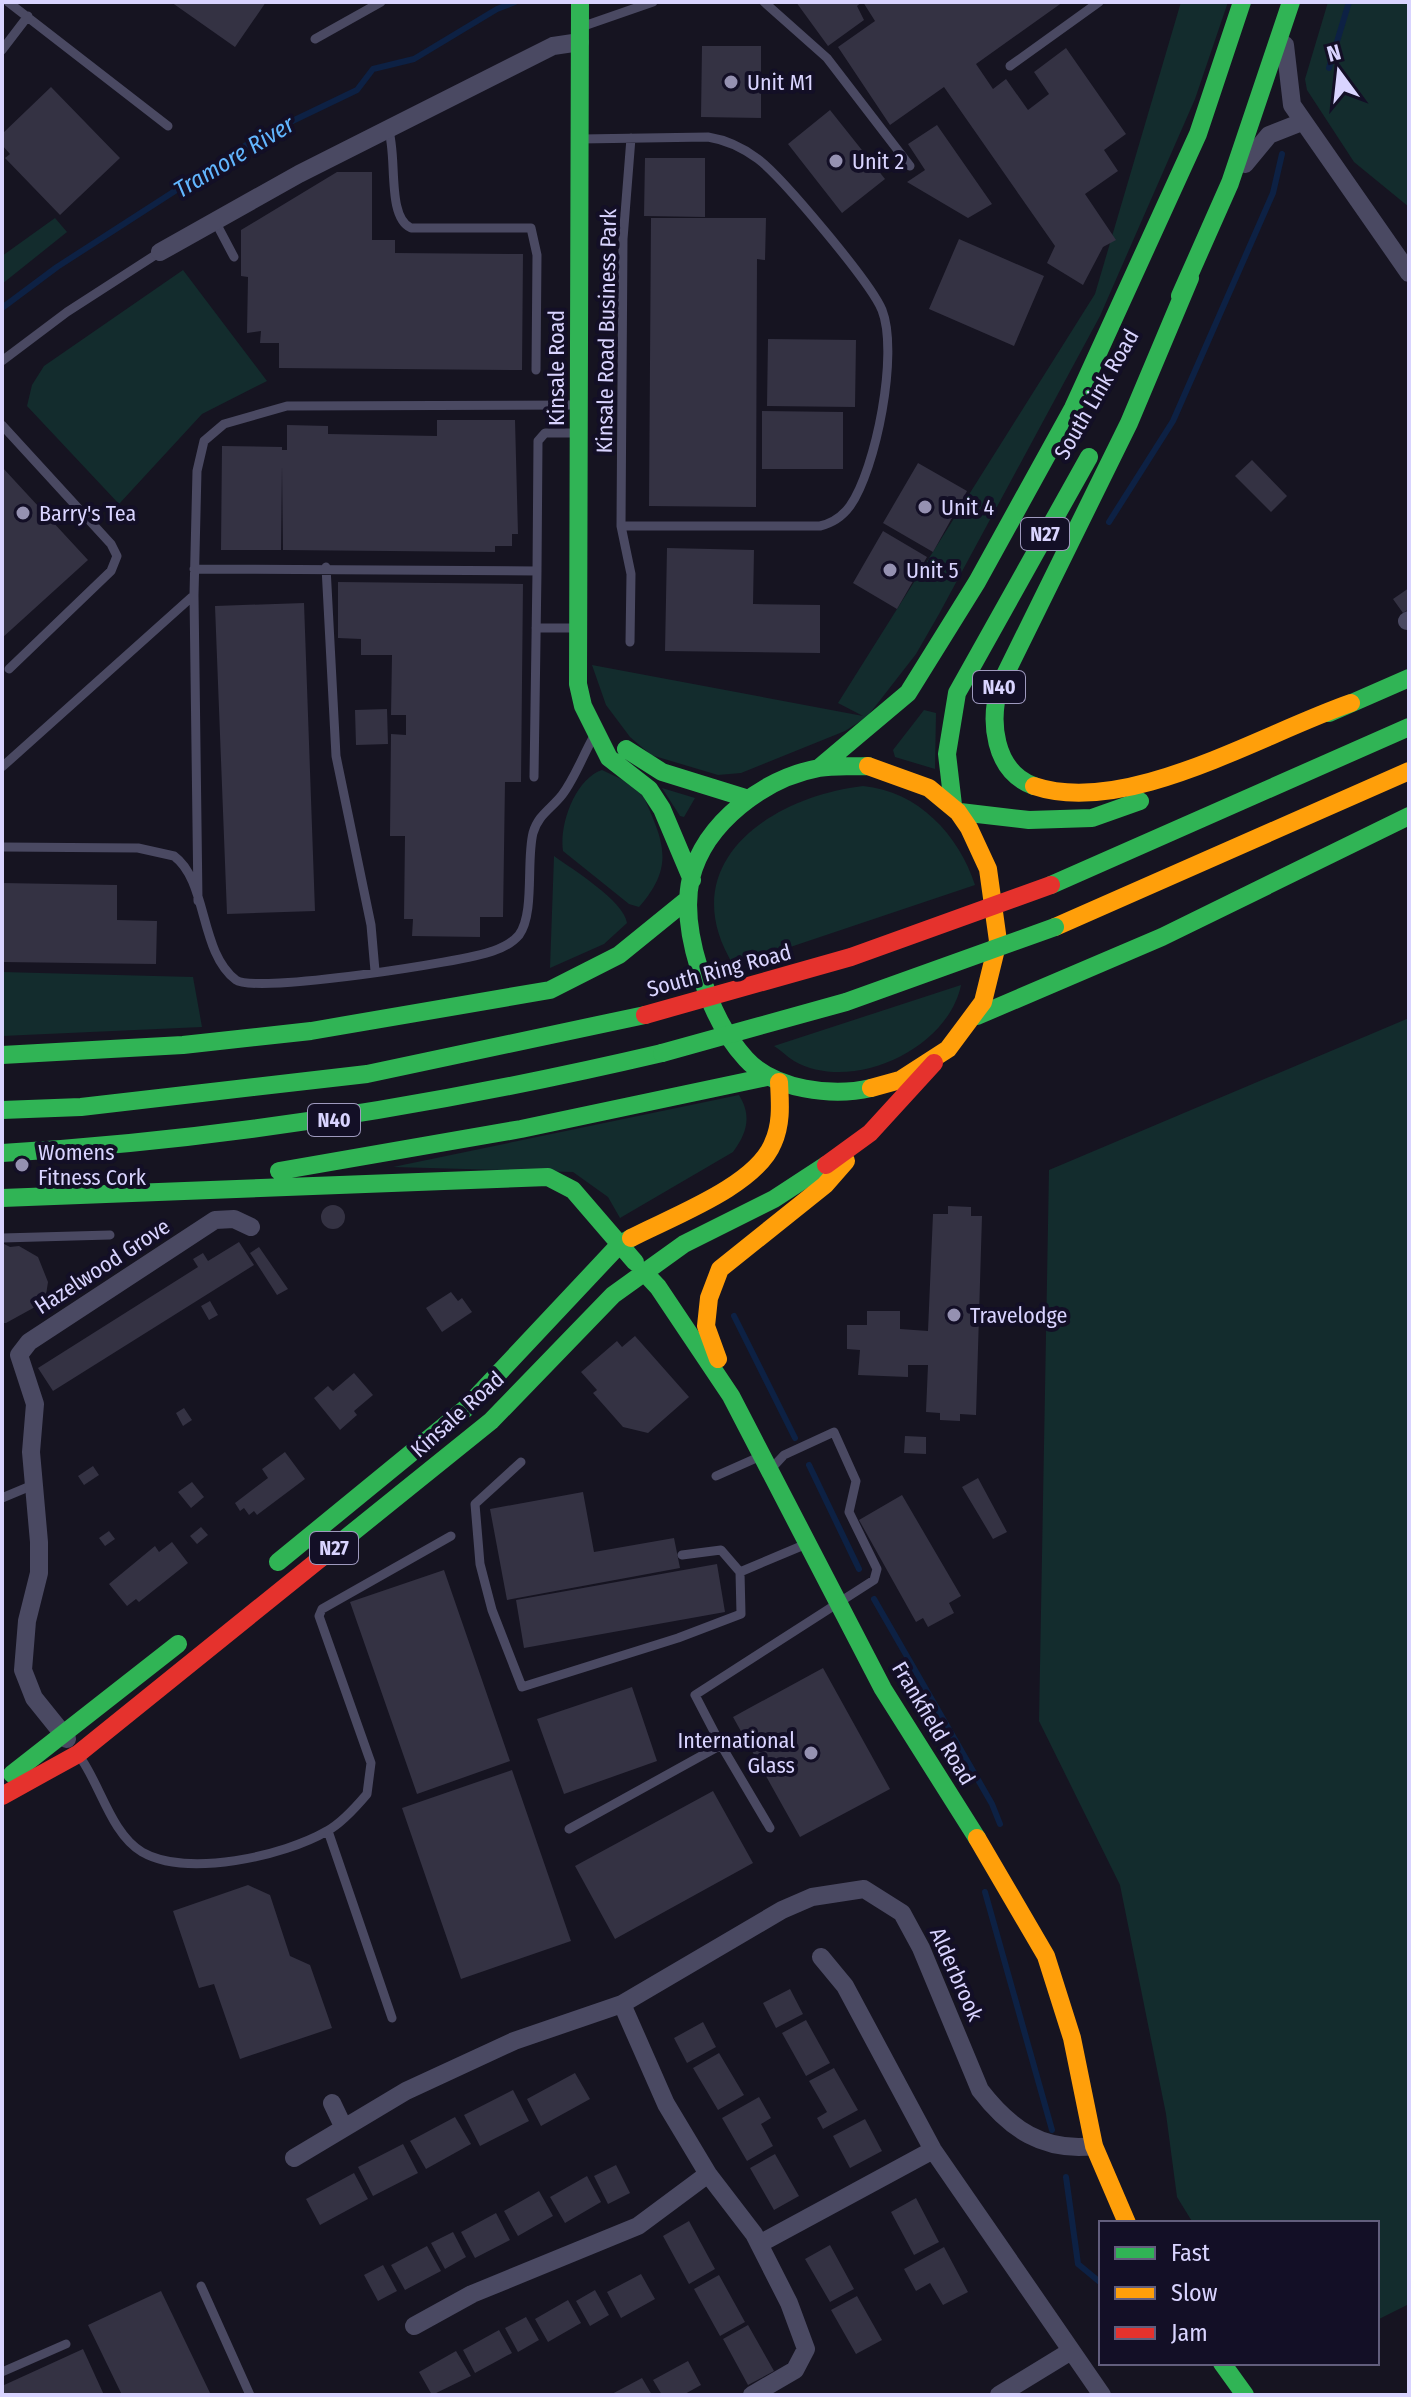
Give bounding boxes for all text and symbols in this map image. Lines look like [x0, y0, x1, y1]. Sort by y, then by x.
north arrow [1299, 32, 1379, 112]
text: N [1324, 38, 1344, 68]
place label: Unit M1 [747, 69, 813, 96]
marker: Unit M1 [722, 73, 740, 91]
water label: Tramore River [169, 110, 300, 204]
place label: Unit 2 [852, 148, 904, 175]
marker: Unit 2 [827, 152, 845, 170]
street label: Kinsale Road Business Park [591, 208, 622, 454]
street label: Kinsale Road [543, 310, 570, 426]
street label: South Link Road [1048, 324, 1145, 464]
place label: Unit 4 [941, 494, 994, 521]
marker: Unit 4 [916, 498, 934, 516]
place label: Barry's Tea [39, 500, 136, 527]
marker: Barry's Tea [14, 504, 32, 522]
road number: N27 [1021, 518, 1069, 550]
place label: Unit 5 [906, 557, 959, 584]
marker: Unit 5 [881, 561, 899, 579]
road number: N40 [973, 671, 1025, 703]
street label: South Ring Road [644, 938, 794, 1003]
road number: N40 [308, 1104, 360, 1136]
place label: Womens Fitness Cork [38, 1139, 147, 1191]
marker: Womens Fitness Cork [13, 1156, 31, 1174]
street label: Hazelwood Grove [30, 1213, 175, 1320]
place label: Travelodge [970, 1302, 1067, 1329]
marker: Travelodge [945, 1306, 963, 1324]
street label: Kinsale Road [405, 1366, 509, 1463]
road number: N27 [310, 1532, 358, 1564]
street label: Frankfield Road [886, 1657, 981, 1790]
place label: International Glass [678, 1727, 795, 1779]
marker: International Glass [802, 1744, 820, 1762]
street label: Alderbrook [924, 1923, 989, 2026]
legend [1099, 2221, 1379, 2365]
text: Fast [1171, 2239, 1210, 2267]
text: Slow [1171, 2279, 1218, 2307]
text: Jam [1171, 2319, 1208, 2347]

